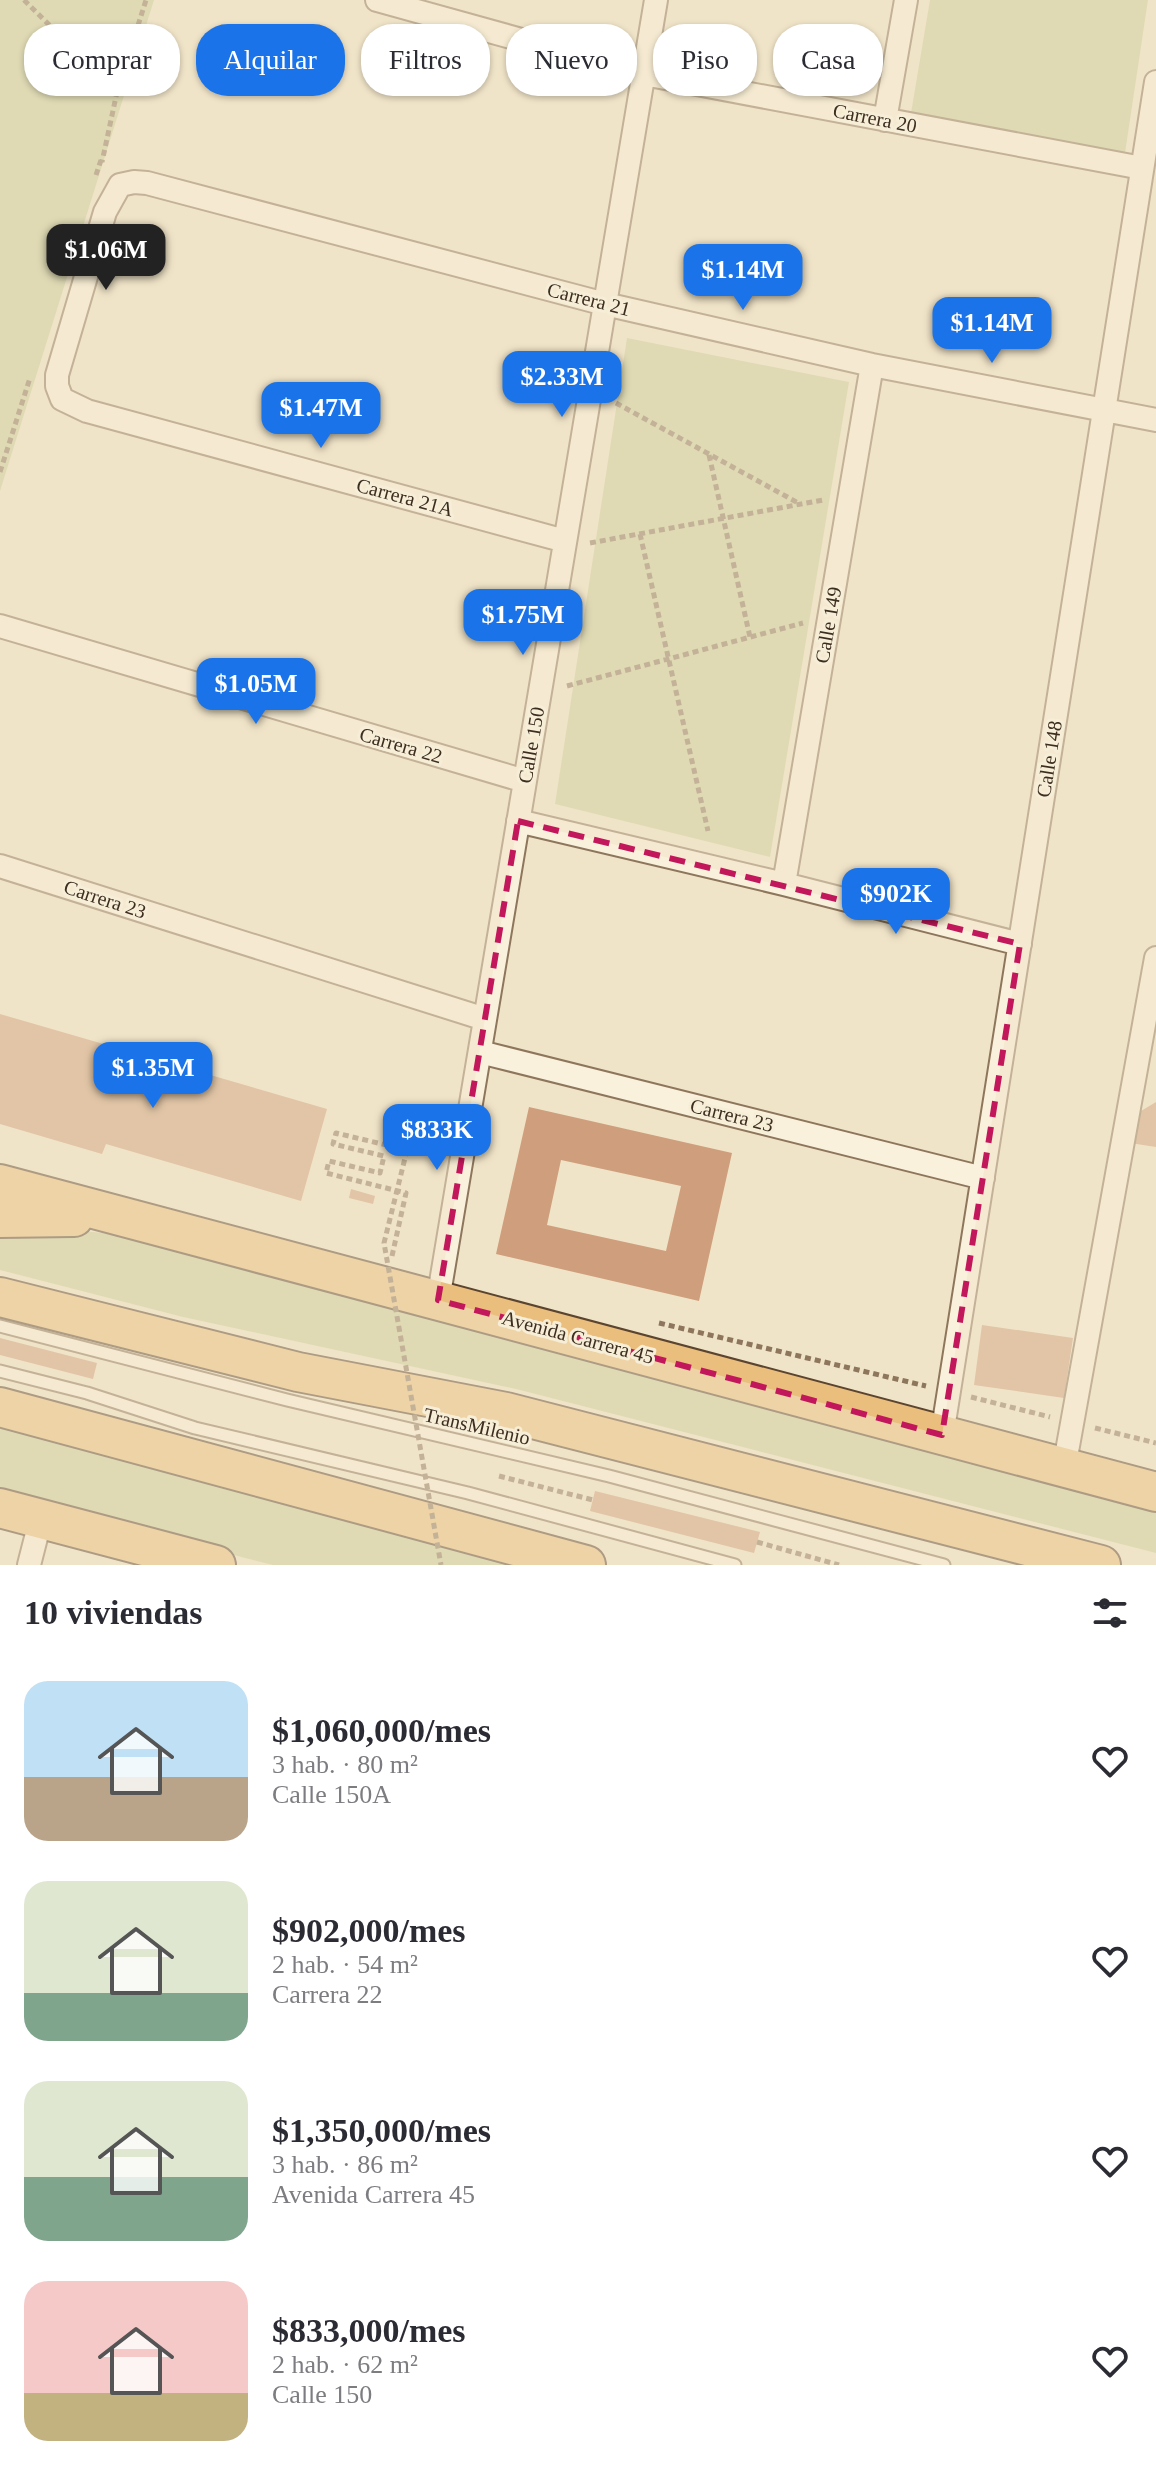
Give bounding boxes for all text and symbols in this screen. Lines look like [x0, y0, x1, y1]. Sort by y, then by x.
chip: Comprar [24, 24, 180, 96]
chip: Alquilar [196, 24, 345, 96]
chip: Filtros [361, 24, 490, 96]
chip: Nuevo [506, 24, 637, 96]
chip: Piso [653, 24, 757, 96]
chip: Casa [773, 24, 883, 96]
street label: Carrera 20 [831, 99, 919, 137]
pin: $1.06M [41, 224, 171, 292]
text: $1.06M [64, 235, 148, 264]
pin: $1.14M [678, 244, 808, 312]
text: $1.14M [701, 255, 785, 284]
street label: Carrera 21 [545, 278, 633, 320]
pin: $1.14M [927, 297, 1057, 365]
text: $1.14M [950, 308, 1034, 337]
pin: $2.33M [497, 351, 627, 419]
text: $2.33M [520, 362, 604, 391]
pin: $1.47M [256, 382, 386, 450]
text: $1.47M [279, 393, 363, 422]
street label: Carrera 21A [354, 474, 456, 521]
street label: Calle 149 [810, 585, 846, 665]
pin: $1.75M [458, 589, 588, 657]
text: $1.75M [481, 600, 565, 629]
pin: $1.05M [191, 658, 321, 726]
text: $1.05M [214, 669, 298, 698]
street label: Calle 150 [513, 705, 549, 785]
street label: Calle 148 [1032, 719, 1066, 799]
street label: Carrera 22 [357, 723, 445, 767]
pin: $902K [840, 868, 952, 936]
street label: Carrera 23 [61, 875, 149, 923]
text: $902K [860, 879, 932, 908]
pin: $1.35M [88, 1042, 218, 1110]
text: $1.35M [111, 1053, 195, 1082]
street label: Carrera 23 [688, 1094, 776, 1136]
pin: $833K [381, 1104, 493, 1172]
text: $833K [401, 1115, 473, 1144]
street label: Avenida Carrera 45 [500, 1306, 656, 1368]
street label: TransMilenio [422, 1403, 532, 1449]
icon: filters [1088, 1591, 1132, 1635]
text: 10 viviendas [24, 1594, 203, 1631]
text: $1,060,000/mes [272, 1712, 491, 1749]
icon: home [88, 1713, 184, 1809]
icon: heart [1088, 1739, 1132, 1783]
text: 3 hab. · 80 m² [272, 1750, 418, 1779]
text: Calle 150A [272, 1780, 391, 1809]
text: $902,000/mes [272, 1912, 466, 1949]
icon: home [88, 1913, 184, 2009]
icon: heart [1088, 1939, 1132, 1983]
text: 2 hab. · 54 m² [272, 1950, 418, 1979]
text: Carrera 22 [272, 1980, 382, 2009]
text: $1,350,000/mes [272, 2112, 491, 2149]
icon: home [88, 2113, 184, 2209]
icon: heart [1088, 2139, 1132, 2183]
text: 3 hab. · 86 m² [272, 2150, 418, 2179]
text: Avenida Carrera 45 [272, 2180, 475, 2209]
text: $833,000/mes [272, 2312, 466, 2349]
icon: home [88, 2313, 184, 2409]
icon: heart [1088, 2339, 1132, 2383]
text: 2 hab. · 62 m² [272, 2350, 418, 2379]
text: Calle 150 [272, 2380, 372, 2409]

